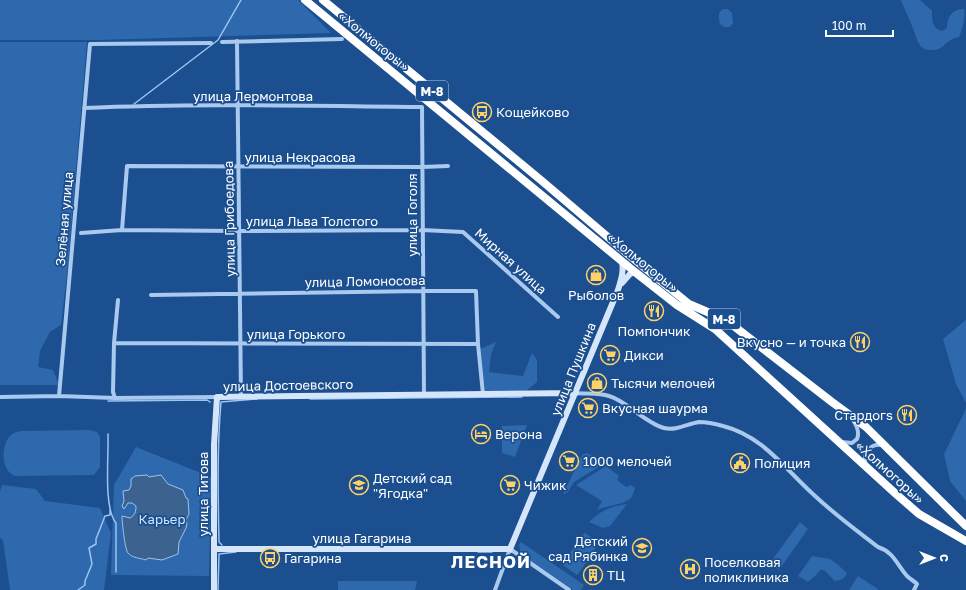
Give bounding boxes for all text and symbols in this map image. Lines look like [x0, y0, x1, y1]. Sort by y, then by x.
street label: «Холмогоры» [335, 8, 413, 74]
scale bar [826, 12, 893, 38]
text: 100 m [832, 18, 866, 33]
road number: М-8 [416, 81, 448, 101]
street label: улица Лермонтова [193, 88, 313, 104]
bus stop icon: Кощейково [471, 101, 493, 123]
place label: Кощейково [496, 104, 569, 120]
street label: улица Некрасова [244, 149, 356, 165]
street label: улица Грибоедова [220, 161, 238, 277]
street label: Зелёная улица [52, 171, 76, 267]
street label: улица Гоголя [404, 173, 420, 257]
street label: улица Льва Толстого [246, 213, 378, 229]
street label: Мирная улица [472, 225, 550, 297]
street label: «Холмогоры» [604, 229, 682, 295]
shop icon: Рыболов [585, 264, 607, 286]
street label: улица Ломоносова [304, 272, 426, 290]
place label: Рыболов [568, 287, 624, 303]
restaurant icon: Помпончик [643, 300, 665, 322]
road number: М-8 [708, 309, 740, 329]
street label: улица Пушкина [547, 320, 599, 418]
place label: Помпончик [617, 323, 691, 339]
street label: улица Горького [247, 326, 345, 342]
restaurant icon: Вкусно — и точка [849, 331, 871, 353]
place label: Вкусно — и точка [737, 334, 846, 350]
supermarket icon: Дикси [599, 344, 621, 366]
place label: Дикси [624, 347, 664, 363]
shop icon: Тысячи мелочей [586, 372, 608, 394]
place label: Тысячи мелочей [611, 375, 715, 391]
street label: улица Достоевского [223, 376, 353, 394]
supermarket icon: Вкусная шаурма [577, 397, 599, 419]
place label: Вкусная шаурма [602, 400, 708, 416]
restaurant icon: Стардогs [896, 404, 918, 426]
place label: Стардогs [834, 407, 893, 423]
hotel icon: Верона [470, 423, 492, 445]
place label: Верона [495, 426, 542, 442]
street label: «Холмогоры» [853, 437, 927, 507]
supermarket icon: 1000 мелочей [558, 450, 580, 472]
street label: улица Титова [195, 452, 211, 536]
public building icon: Полиция [729, 452, 751, 474]
place label: 1000 мелочей [583, 453, 672, 469]
place label: Полиция [754, 455, 810, 471]
place label: Детский сад "Ягодка" [373, 470, 452, 501]
school or university icon: Детский сад "Ягодка" [348, 474, 370, 496]
supermarket icon: Чижик [499, 474, 521, 496]
place label: Чижик [524, 477, 567, 493]
park label: Карьер [139, 511, 185, 527]
street label: улица Гагарина [313, 530, 411, 546]
place label: Детский сад Рябинка [548, 533, 628, 564]
school or university icon: Детский сад Рябинка [631, 537, 653, 559]
north arrow [914, 538, 954, 578]
bus stop icon: Гагарина [259, 547, 281, 569]
place label: Гагарина [284, 550, 342, 566]
district label: ЛЕСНОЙ [451, 551, 531, 572]
place label: Поселковая поликлиника [704, 554, 789, 585]
text: С [938, 554, 951, 562]
hospital icon: Поселковая поликлиника [679, 558, 701, 580]
building icon: ТЦ [582, 564, 604, 586]
place label: ТЦ [607, 567, 625, 583]

